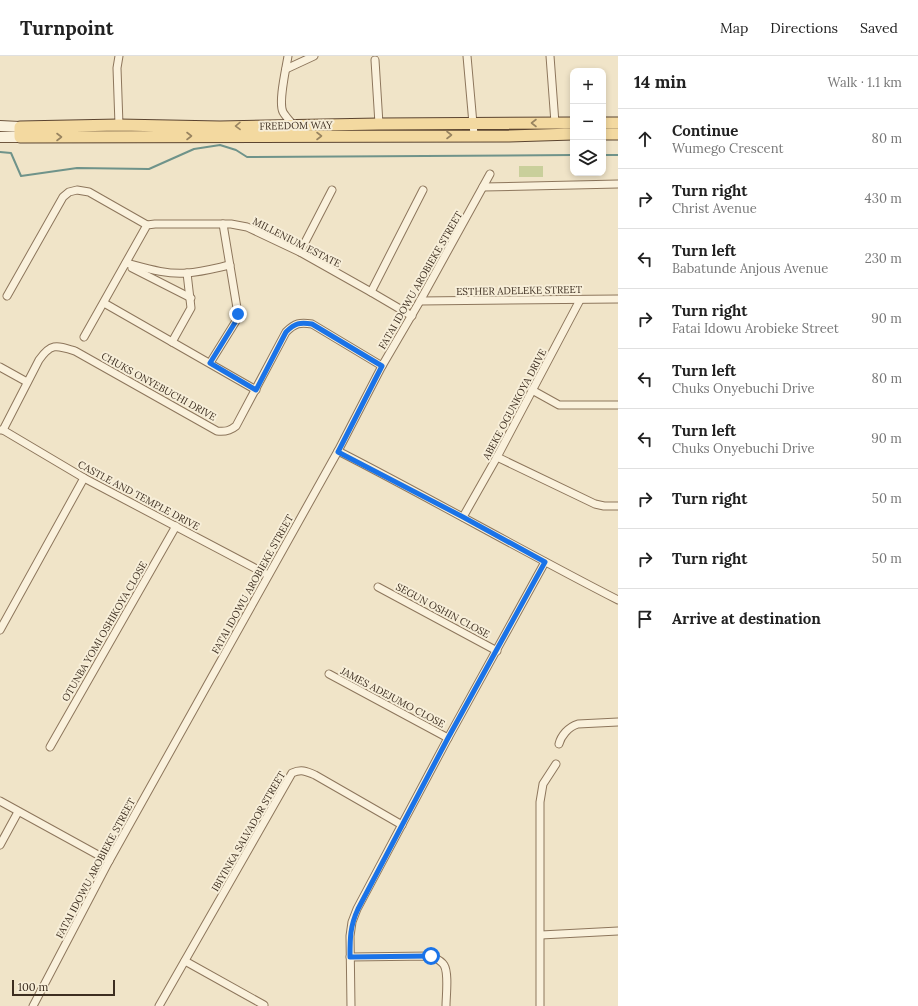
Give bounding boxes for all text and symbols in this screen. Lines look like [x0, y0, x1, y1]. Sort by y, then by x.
text: Turnpoint [20, 16, 114, 40]
text: Map [720, 19, 748, 37]
text: Directions [770, 19, 838, 37]
text: Saved [860, 19, 898, 37]
map controls [570, 68, 606, 176]
button: + [570, 68, 606, 104]
text: 14 min [634, 71, 687, 93]
text: Walk · 1.1 km [828, 74, 902, 91]
button: − [570, 104, 606, 140]
street label: FREEDOM WAY [259, 118, 333, 133]
one-way arrow [531, 119, 537, 127]
text: Continue [672, 121, 738, 140]
one-way arrow [235, 122, 241, 131]
icon: ahead [634, 128, 656, 150]
text: 80 m [872, 130, 902, 147]
one-way arrow [446, 131, 452, 139]
one-way arrow [186, 132, 192, 140]
one-way arrow [316, 132, 322, 140]
one-way arrow [56, 133, 62, 141]
button: layers [570, 140, 606, 176]
text: Wumego Crescent [672, 140, 783, 157]
text: Turn right [672, 181, 748, 200]
icon: right [634, 188, 656, 210]
text: 430 m [865, 190, 902, 207]
text: Christ Avenue [672, 200, 757, 217]
street label: FATAI IDOWU AROBIEKE STREET [376, 208, 466, 352]
street label: MILLENIUM ESTATE [250, 215, 343, 270]
text: Turn left [672, 241, 736, 260]
icon: left [634, 248, 656, 270]
text: 230 m [865, 250, 902, 267]
text: Babatunde Anjous Avenue [672, 260, 828, 277]
street label: ESTHER ADELEKE STREET [456, 283, 583, 298]
text: Turn right [672, 301, 748, 320]
route end [229, 305, 247, 323]
icon: right [634, 308, 656, 330]
text: 90 m [871, 310, 902, 327]
text: Fatai Idowu Arobieke Street [672, 320, 839, 337]
street label: ABEKE OGUNKOYA DRIVE [479, 346, 549, 463]
street label: CHUKS ONYEBUCHI DRIVE [99, 349, 219, 424]
text: Turn left [672, 361, 736, 380]
icon: left [634, 368, 656, 390]
text: 80 m [872, 370, 902, 387]
text: Chuks Onyebuchi Drive [672, 380, 815, 397]
text: Turn left [672, 421, 736, 440]
icon: left [634, 428, 656, 450]
text: 90 m [871, 430, 902, 447]
text: Chuks Onyebuchi Drive [672, 440, 815, 457]
street label: CASTLE AND TEMPLE DRIVE [76, 458, 202, 533]
icon: right [634, 488, 656, 510]
text: Turn right [672, 489, 748, 508]
text: 50 m [872, 490, 902, 507]
street label: FATAI IDOWU AROBIEKE STREET [209, 512, 297, 656]
icon: right [634, 548, 656, 570]
text: Turn right [672, 549, 748, 568]
text: 50 m [872, 550, 902, 567]
street label: OTUNBA YOMI OSHIKOYA CLOSE [59, 559, 150, 704]
street label: SEGUN OSHIN CLOSE [393, 580, 492, 641]
icon: arrive [634, 608, 656, 630]
text: Arrive at destination [672, 609, 821, 628]
street label: JAMES ADEJUMO CLOSE [337, 664, 447, 731]
street label: IBIYINKA SALVADOR STREET [209, 768, 289, 894]
street label: FATAI IDOWU AROBIEKE STREET [53, 795, 138, 941]
route start [422, 947, 440, 965]
scale bar [12, 978, 115, 997]
text: 100 m [18, 980, 48, 994]

